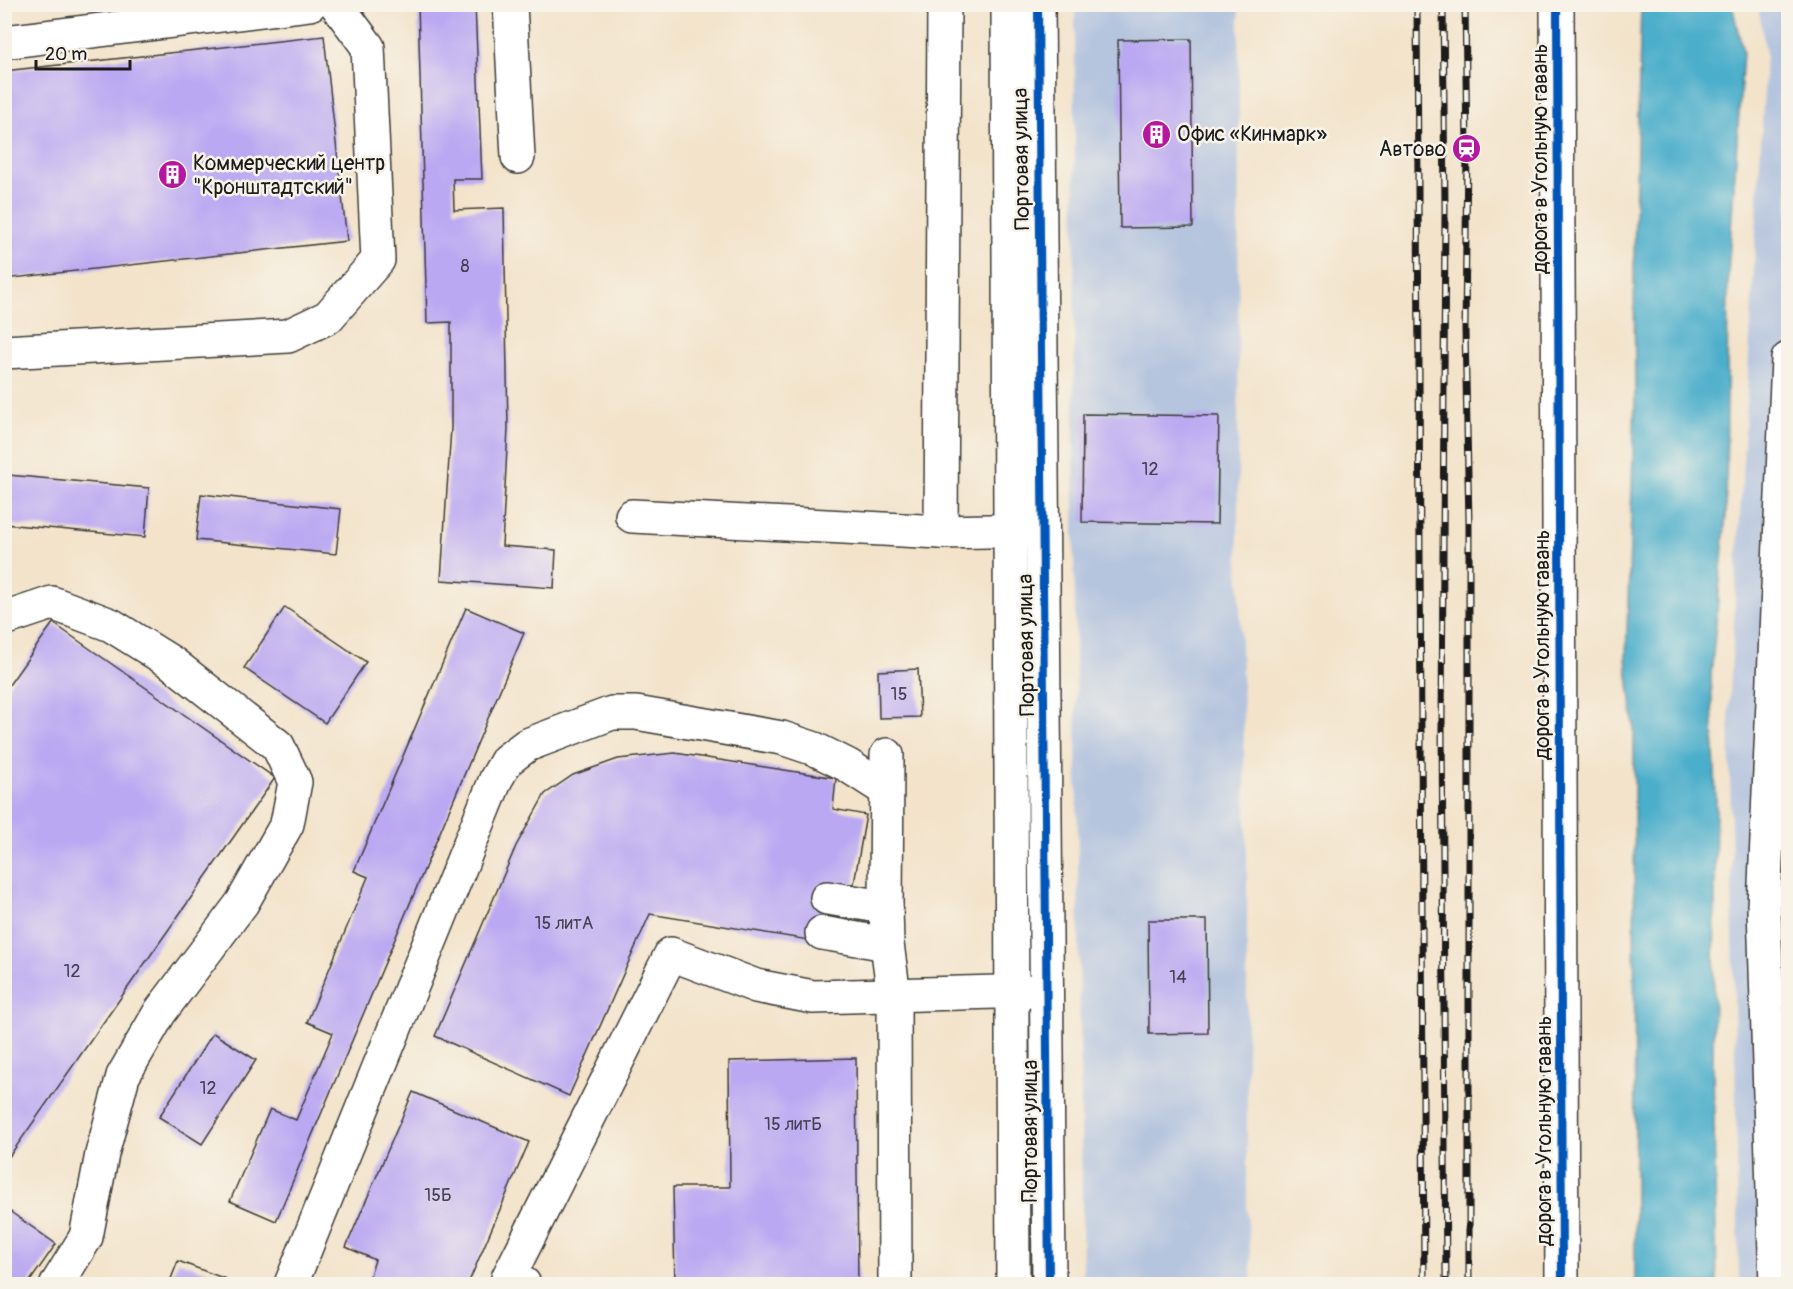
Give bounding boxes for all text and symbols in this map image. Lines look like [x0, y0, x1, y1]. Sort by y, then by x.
scale bar [36, 33, 130, 71]
text: 20 m [45, 43, 87, 66]
street label: дорога в Угольную гавань [1527, 44, 1554, 274]
street label: Портовая улица [1007, 88, 1036, 230]
building icon: Офис «Кинмарк» [1140, 118, 1172, 150]
place label: Офис «Кинмарк» [1177, 121, 1327, 148]
station icon: Автово [1451, 133, 1483, 165]
place label: Автово [1379, 136, 1446, 163]
place label: Коммерческий центр "Кронштадтский" [193, 150, 385, 201]
building icon: Коммерческий центр "Кронштадтский" [156, 159, 188, 191]
house number: 8 [460, 255, 470, 278]
house number: 12 [1141, 458, 1159, 481]
street label: дорога в Угольную гавань [1529, 530, 1556, 760]
street label: Портовая улица [1012, 574, 1041, 716]
house number: 15 [891, 683, 907, 706]
house number: 15 литА [535, 912, 594, 935]
house number: 12 [63, 960, 81, 983]
house number: 14 [1169, 966, 1187, 989]
street label: дорога в Угольную гавань [1531, 1016, 1558, 1246]
street label: Портовая улица [1017, 1060, 1044, 1202]
house number: 12 [199, 1077, 217, 1100]
house number: 15 литБ [764, 1113, 822, 1136]
house number: 15Б [424, 1184, 452, 1207]

